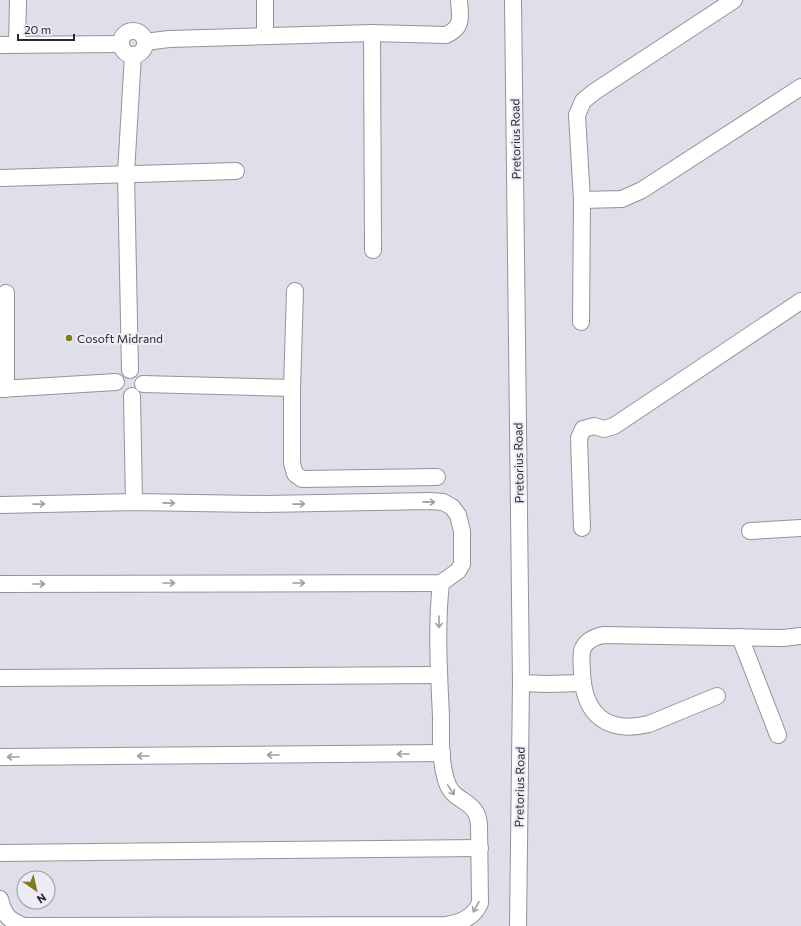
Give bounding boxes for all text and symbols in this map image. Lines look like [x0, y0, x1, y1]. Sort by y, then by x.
scale bar [18, 16, 74, 42]
text: 20 m [24, 22, 51, 36]
street label: Pretorius Road [507, 98, 523, 179]
place label: Cosoft Midrand [77, 331, 163, 345]
marker: Cosoft Midrand [64, 333, 74, 343]
street label: Pretorius Road [510, 422, 526, 503]
one-way arrow [422, 498, 435, 506]
one-way arrow [162, 499, 175, 506]
one-way arrow [292, 500, 305, 507]
one-way arrow [32, 501, 45, 508]
one-way arrow [162, 579, 175, 587]
one-way arrow [292, 579, 305, 587]
one-way arrow [32, 580, 45, 588]
one-way arrow [435, 615, 443, 628]
street label: Pretorius Road [511, 746, 527, 827]
one-way arrow [397, 750, 410, 758]
one-way arrow [267, 751, 280, 759]
one-way arrow [137, 752, 150, 760]
one-way arrow [7, 753, 20, 761]
one-way arrow [447, 785, 455, 796]
north arrow [16, 870, 56, 910]
text: N [35, 891, 49, 906]
one-way arrow [472, 901, 480, 913]

